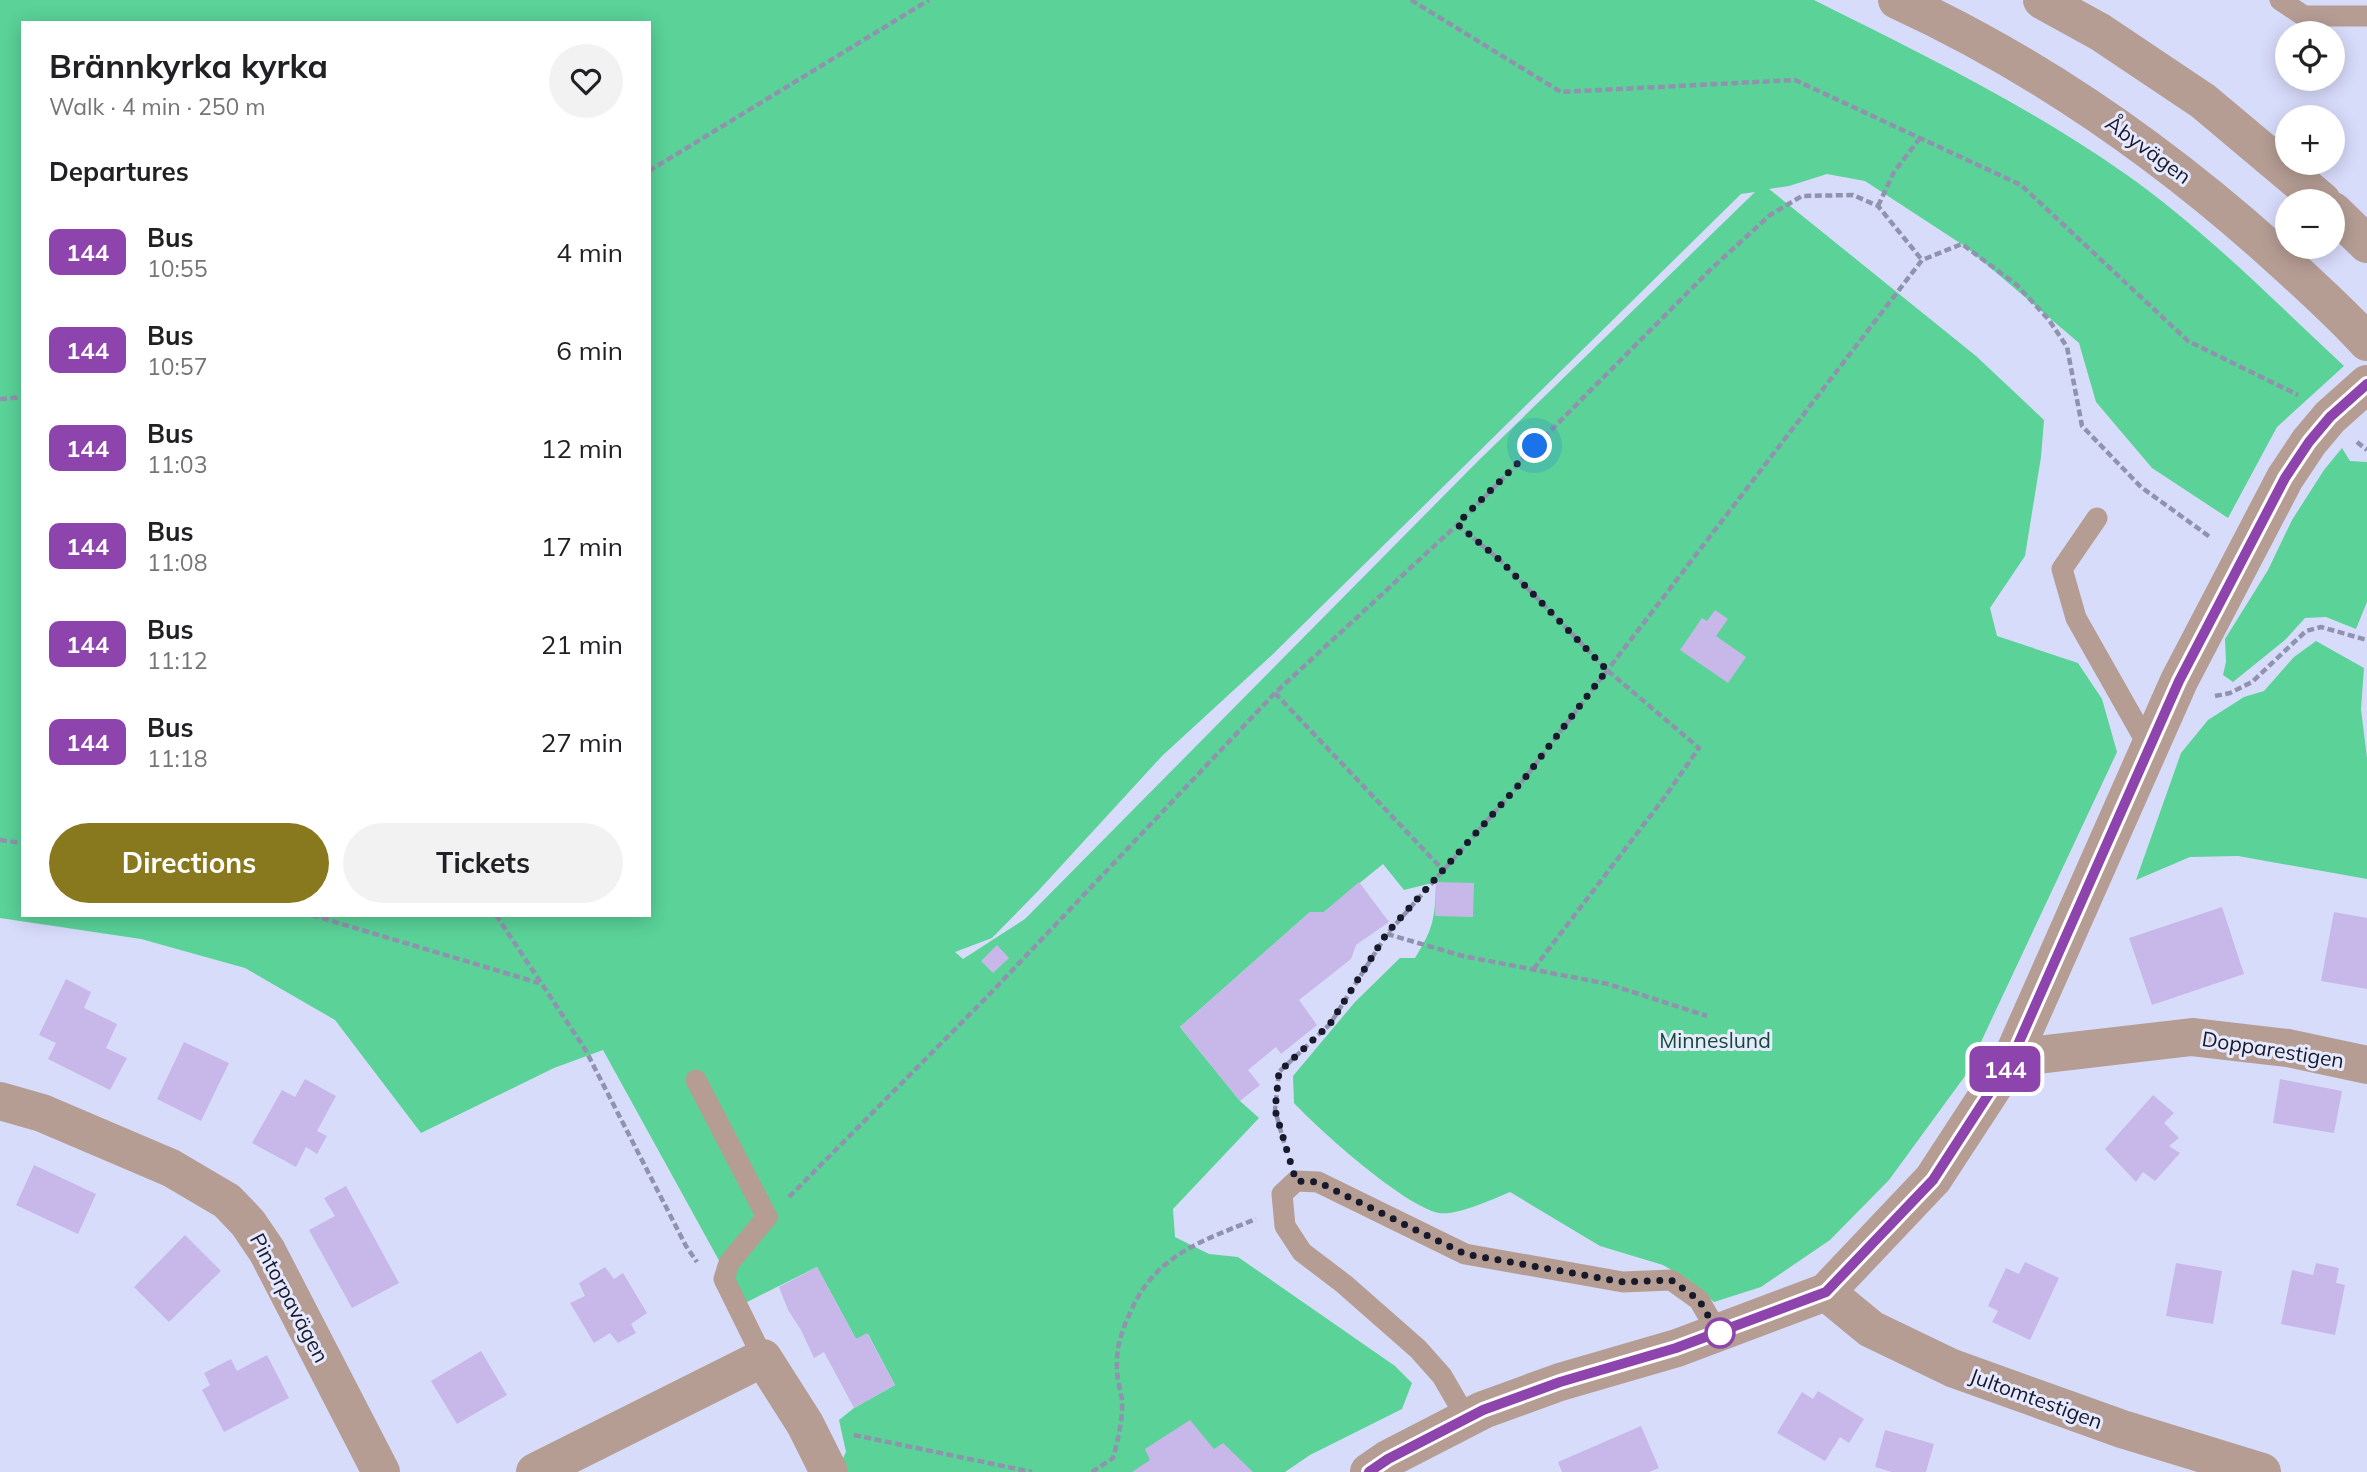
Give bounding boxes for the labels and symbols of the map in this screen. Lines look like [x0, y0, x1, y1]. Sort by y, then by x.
street label: Åbyvägen [2101, 109, 2196, 189]
your location [1517, 428, 1552, 463]
street label: Dopparestigen [2200, 1025, 2346, 1073]
park label: Minneslund [1659, 1027, 1771, 1053]
line badge: 144 [1965, 1046, 2045, 1092]
street label: Pintorpavägen [245, 1228, 335, 1367]
unlabelled marker [1705, 1318, 1735, 1348]
street label: Jultomtestigen [1966, 1362, 2106, 1434]

